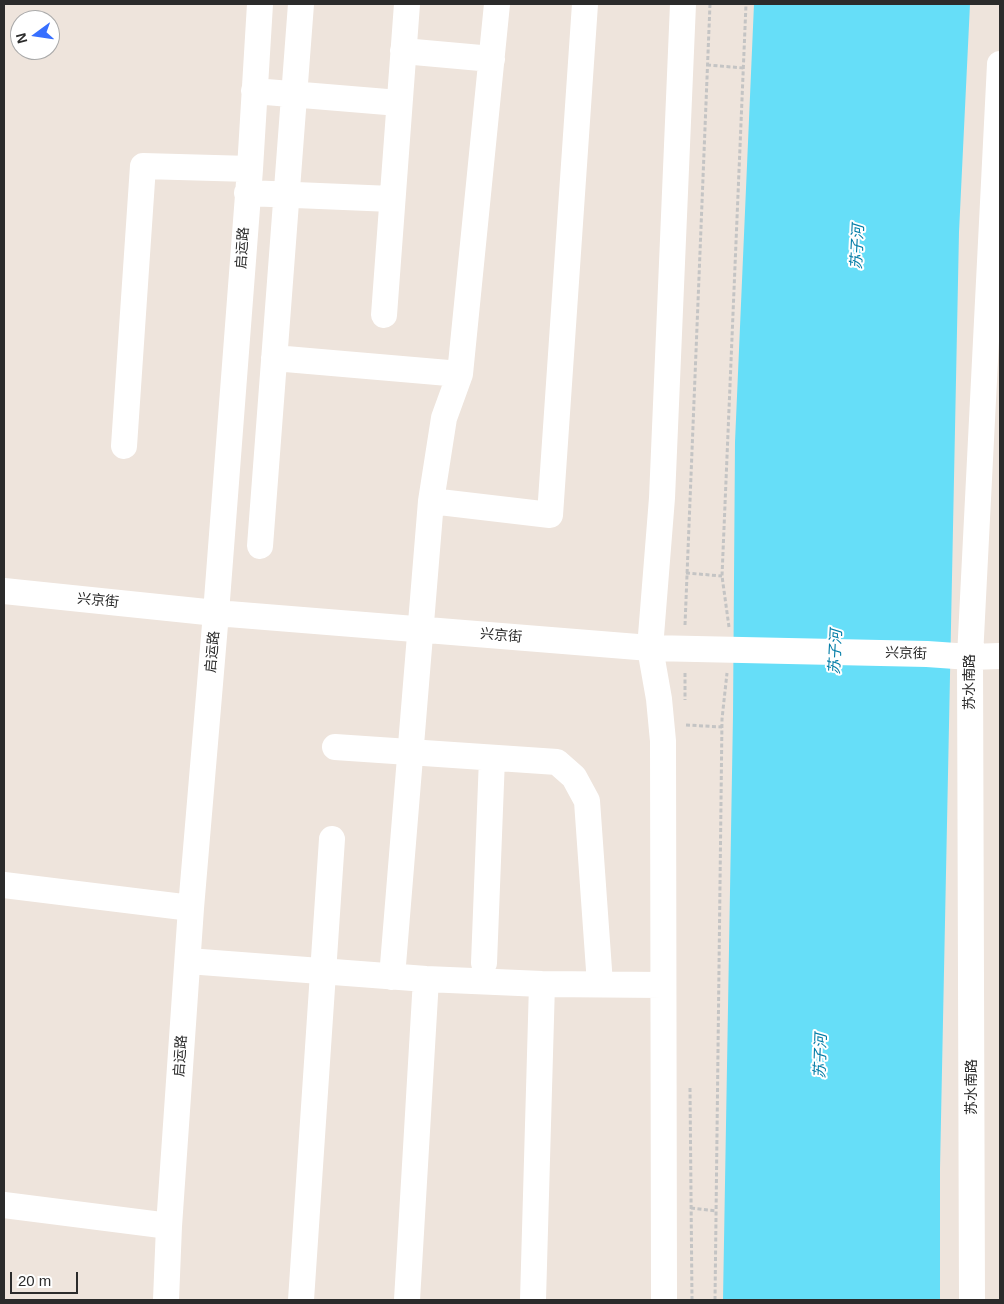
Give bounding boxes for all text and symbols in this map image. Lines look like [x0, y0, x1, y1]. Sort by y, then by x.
north arrow [10, 10, 60, 60]
text: N [12, 32, 30, 45]
water label: 苏子河 [848, 224, 868, 270]
street label: 启运路 [233, 226, 253, 270]
street label: 兴京街 [76, 590, 120, 612]
street label: 兴京街 [479, 626, 523, 646]
water label: 苏子河 [826, 629, 846, 675]
street label: 启运路 [203, 630, 223, 674]
street label: 兴京街 [885, 645, 927, 663]
street label: 苏水南路 [962, 654, 978, 710]
water label: 苏子河 [811, 1033, 831, 1079]
street label: 启运路 [171, 1034, 191, 1078]
street label: 苏水南路 [964, 1059, 980, 1115]
scale bar [12, 1262, 80, 1294]
text: 20 m [18, 1272, 51, 1289]

